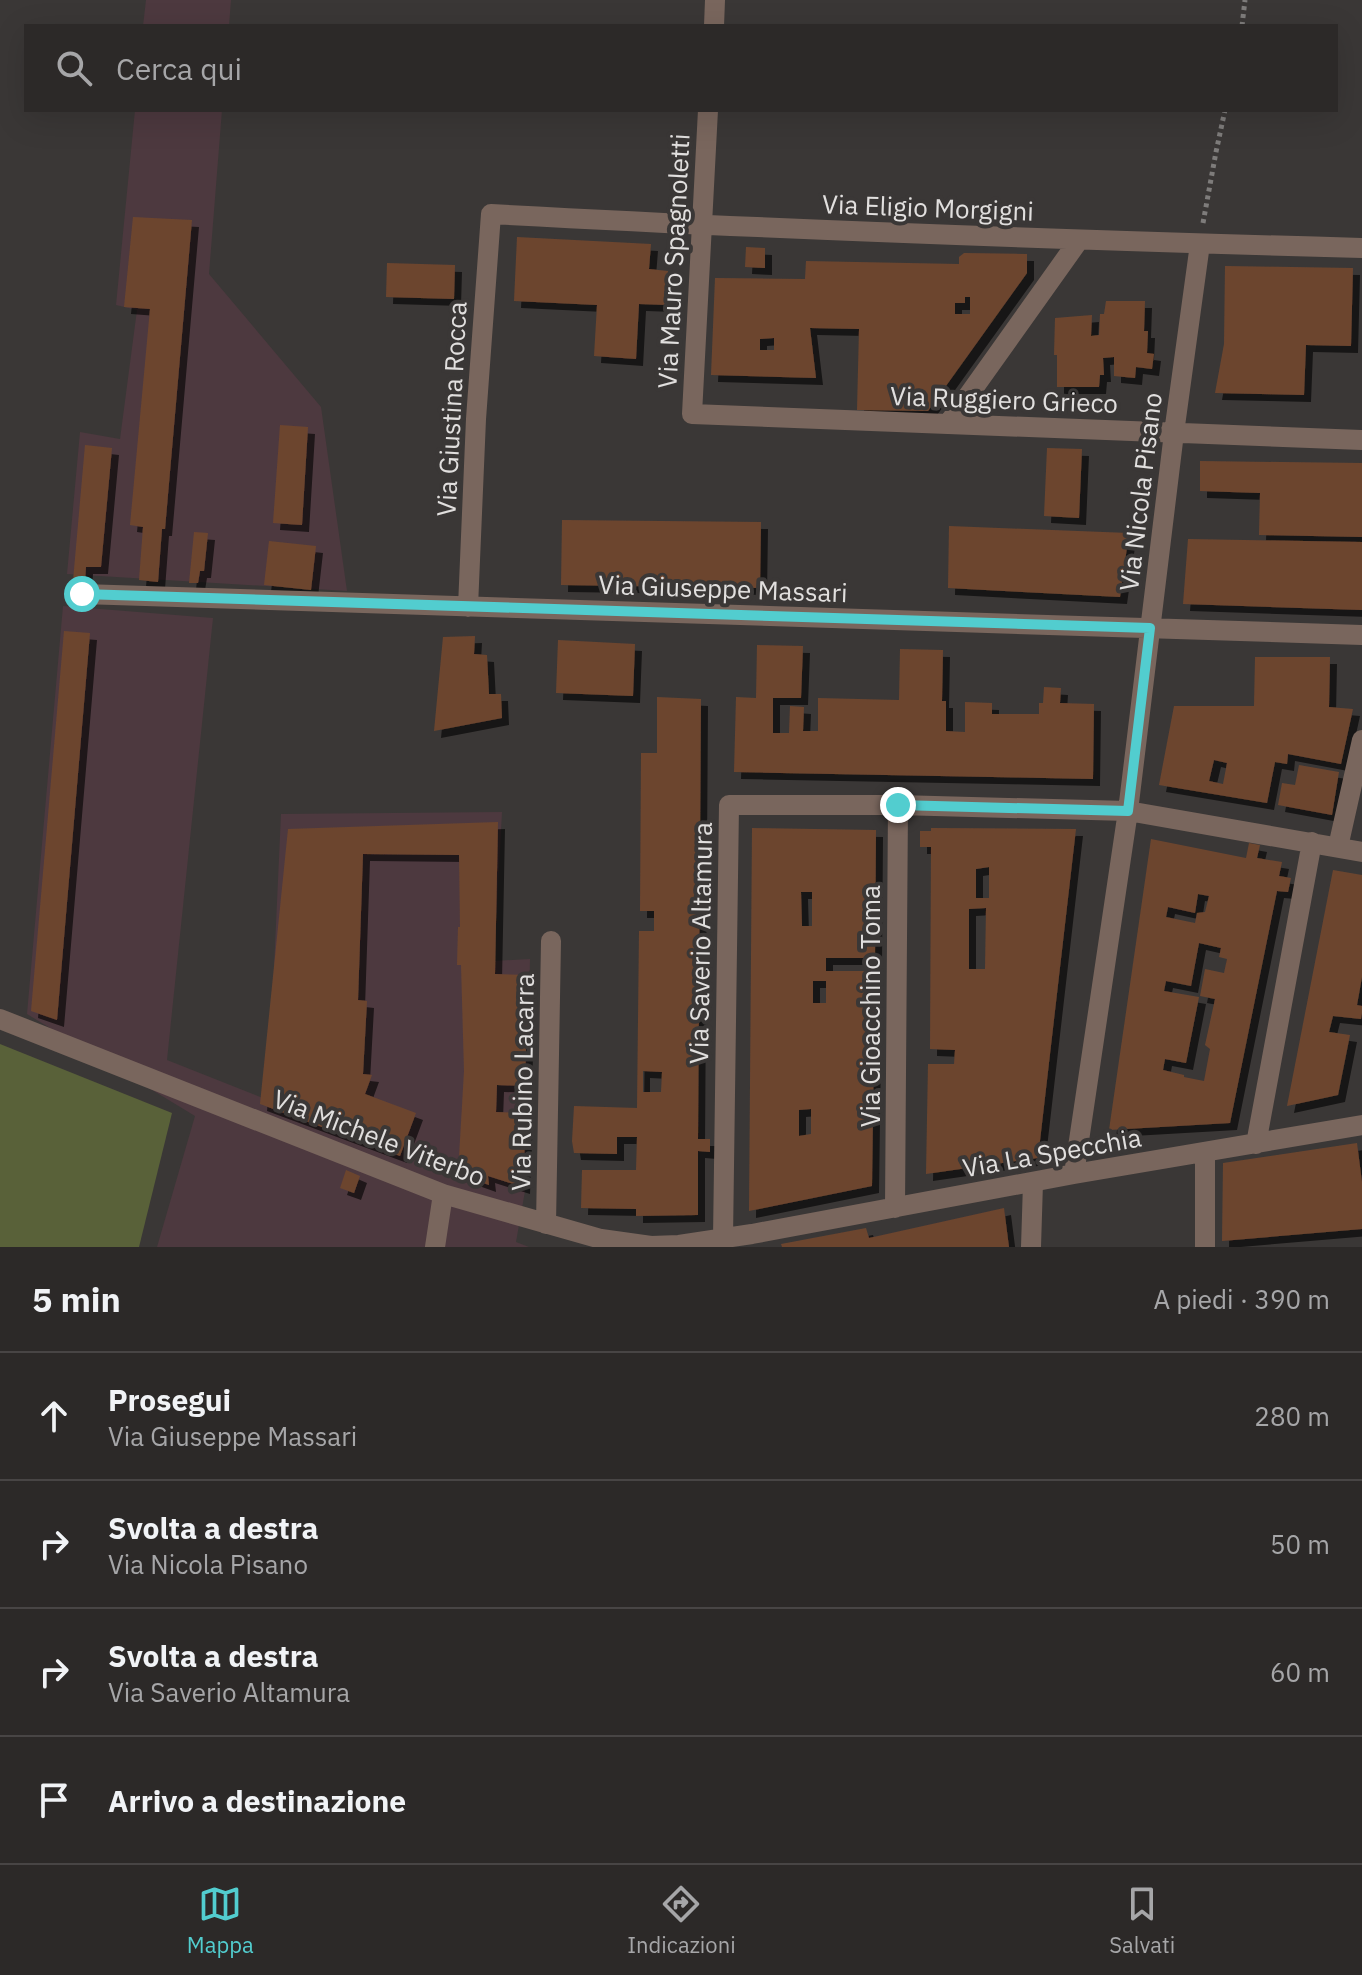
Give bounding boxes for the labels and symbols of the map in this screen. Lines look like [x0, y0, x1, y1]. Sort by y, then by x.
street label: Via Mauro Spagnoletti [649, 133, 697, 389]
street label: Via Eligio Morgigni [822, 186, 1034, 228]
street label: Via Giustina Rocca [428, 300, 474, 517]
street label: Via Ruggiero Grieco [889, 378, 1119, 420]
street label: Via Nicola Pisano [1111, 391, 1169, 593]
street label: Via Giuseppe Massari [598, 567, 848, 609]
route start [64, 576, 100, 612]
route end [880, 787, 916, 823]
street label: Via Saverio Altamura [681, 822, 719, 1064]
street label: Via Gioacchino Toma [853, 885, 887, 1127]
street label: Via Rubino Lacarra [503, 973, 541, 1191]
street label: Via Michele Viterbo [269, 1081, 490, 1193]
street label: Via La Specchia [960, 1120, 1144, 1184]

